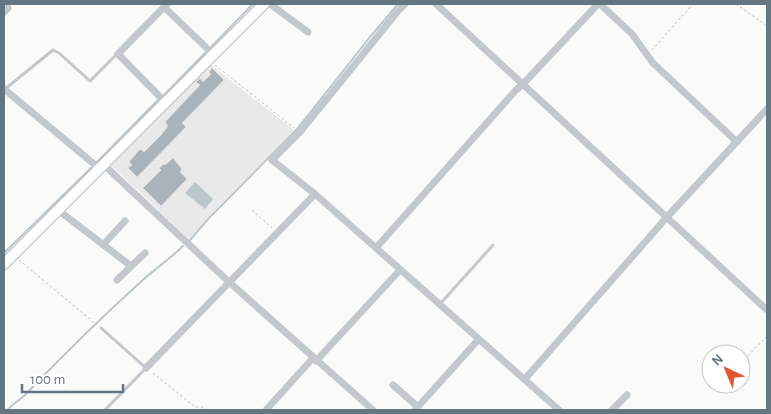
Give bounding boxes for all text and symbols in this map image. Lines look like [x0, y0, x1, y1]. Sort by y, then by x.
north arrow [701, 344, 751, 394]
text: N [709, 352, 726, 369]
scale bar [22, 362, 124, 394]
text: 100 m [30, 372, 65, 387]

